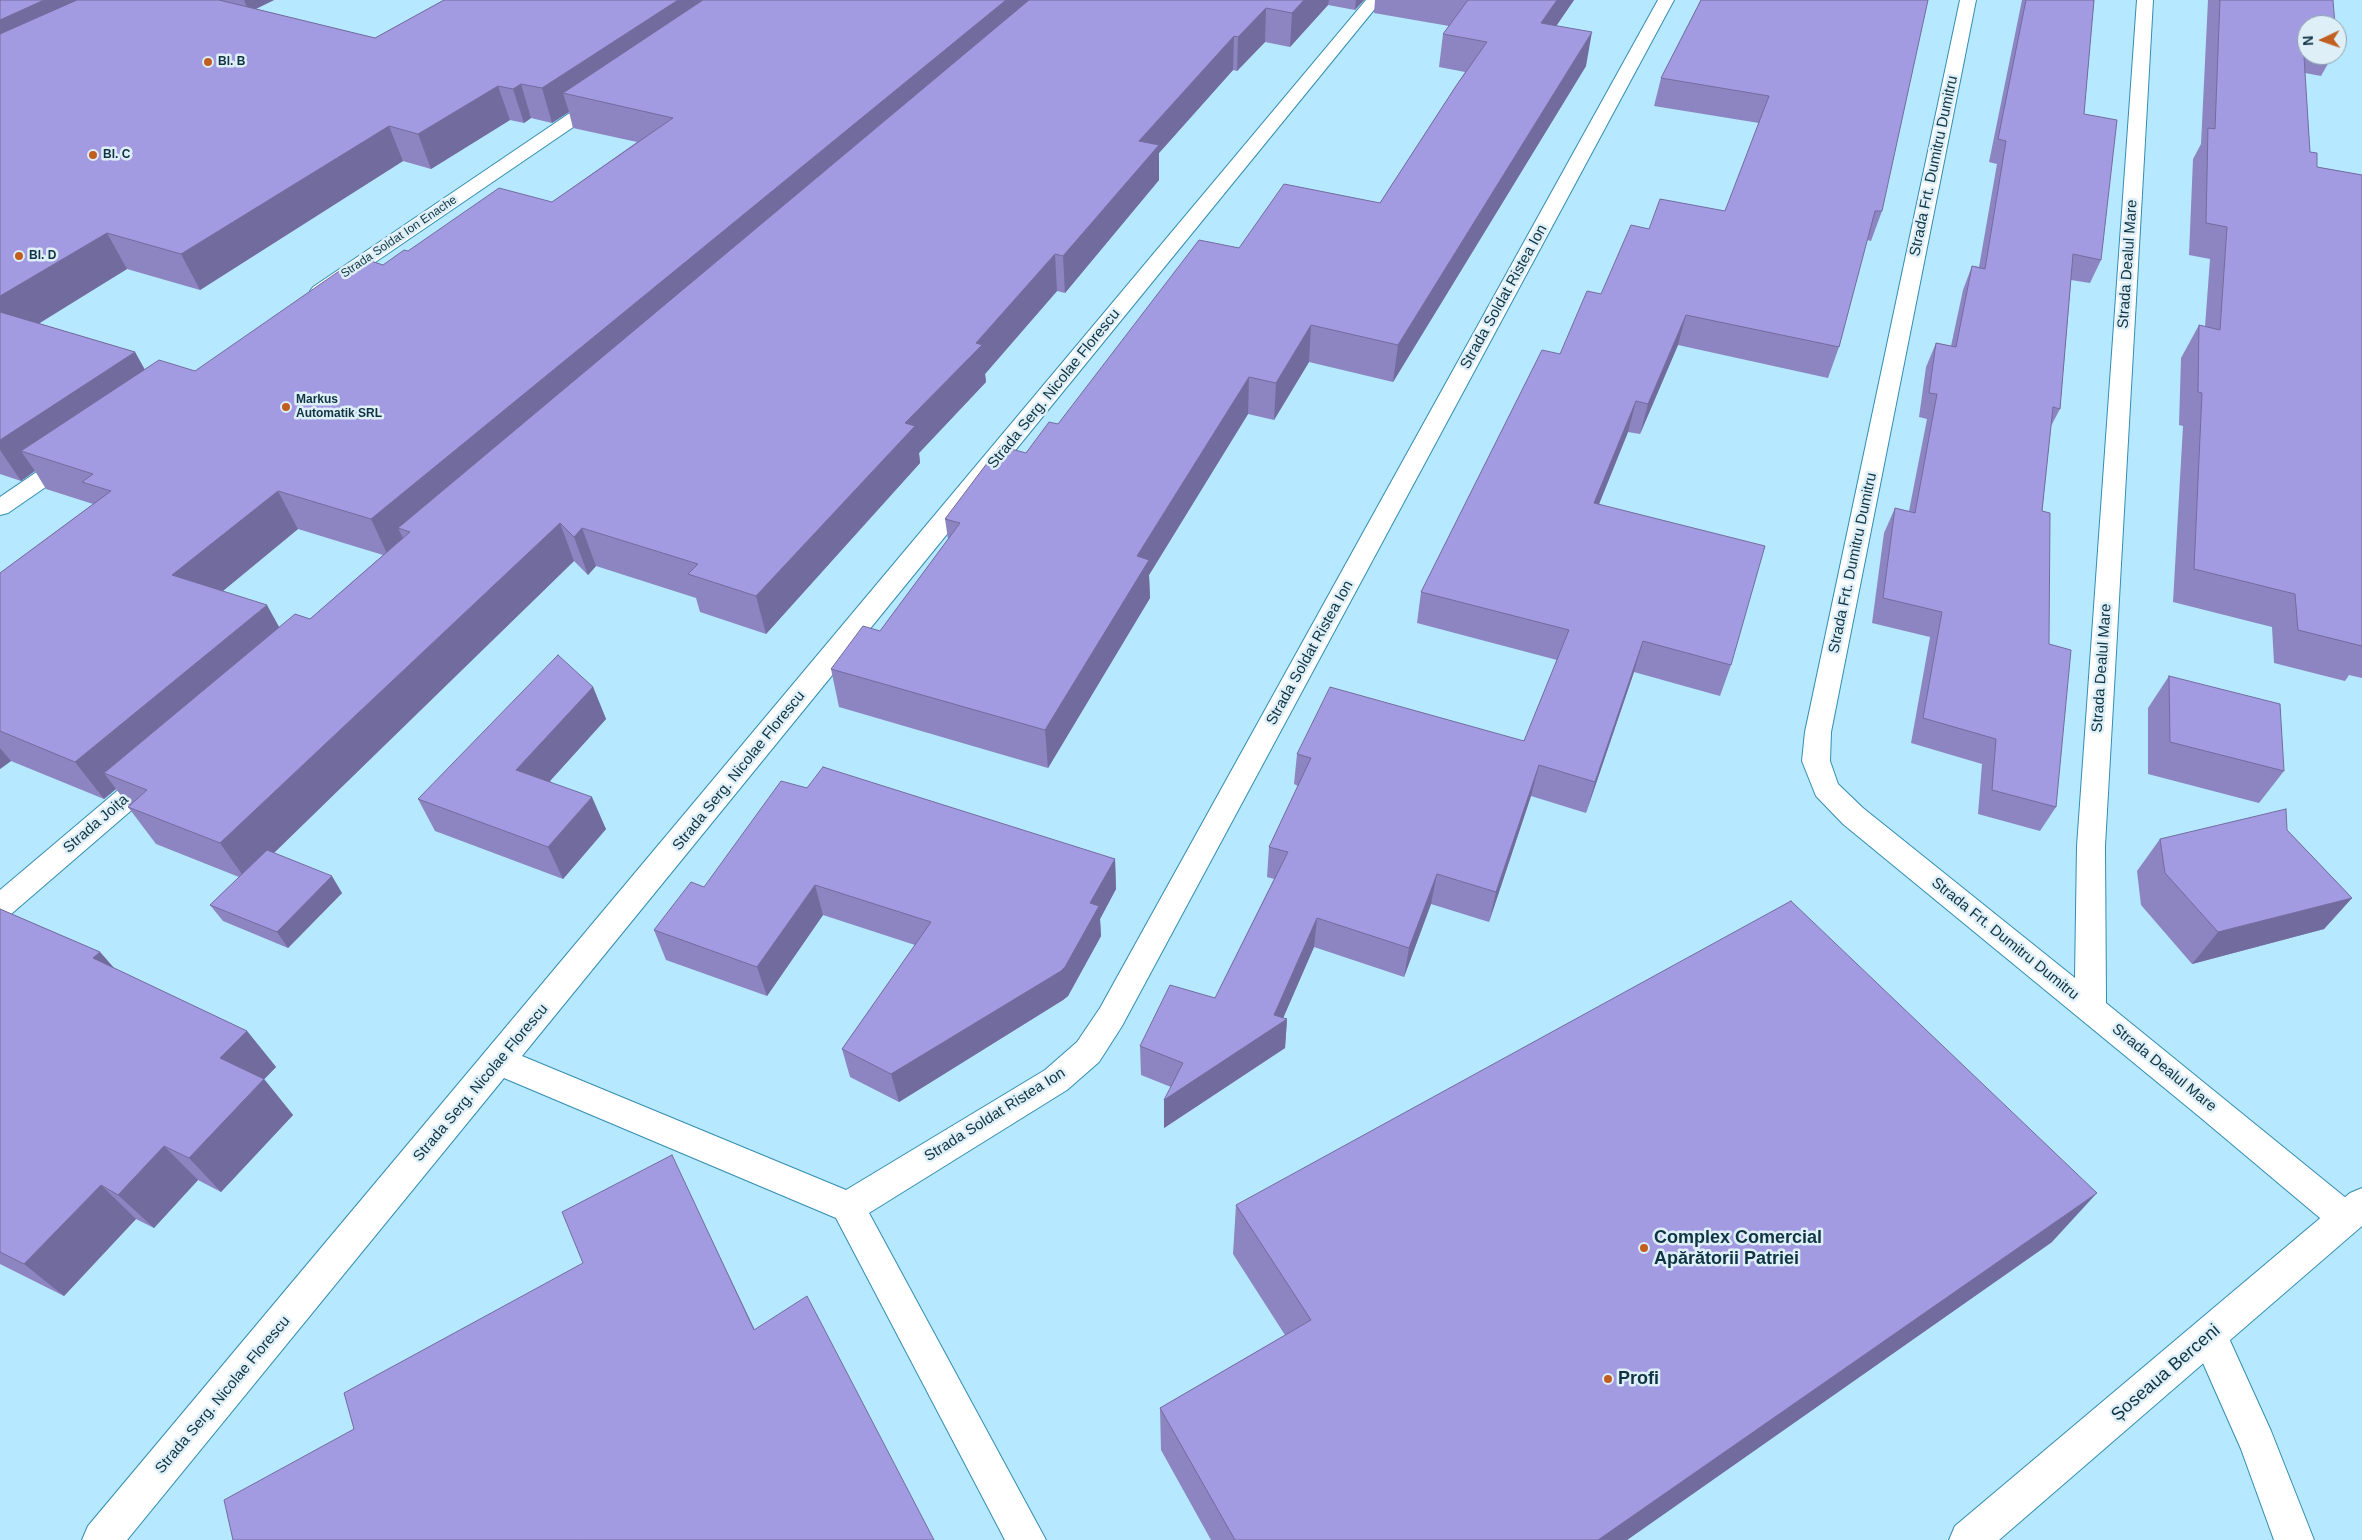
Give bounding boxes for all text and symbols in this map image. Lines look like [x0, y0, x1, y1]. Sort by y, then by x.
north arrow [2297, 15, 2347, 65]
text: N [2300, 35, 2316, 46]
place label: Bl. B [218, 55, 245, 69]
marker: Bl. B [202, 56, 214, 68]
street label: Strada Frt. Dumitru Dumitru [1906, 74, 1962, 258]
place label: Bl. C [103, 148, 130, 162]
marker: Bl. C [87, 149, 99, 161]
street label: Strada Soldat Ion Enache [338, 193, 460, 281]
street label: Strada Dealul Mare [2115, 199, 2141, 329]
street label: Strada Soldat Ristea Ion [1457, 222, 1551, 372]
place label: Bl. D [29, 249, 56, 263]
marker: Bl. D [13, 250, 25, 262]
street label: Strada Serg. Nicolae Florescu [984, 306, 1124, 472]
place label: Markus Automatik SRL [296, 393, 382, 421]
marker: Markus Automatik SRL [280, 401, 292, 413]
street label: Strada Frt. Dumitru Dumitru [1825, 471, 1881, 655]
street label: Strada Soldat Ristea Ion [1263, 578, 1357, 728]
street label: Strada Dealul Mare [2089, 603, 2115, 733]
street label: Strada Serg. Nicolae Florescu [669, 688, 809, 854]
street label: Strada Joița [60, 791, 132, 857]
street label: Strada Frt. Dumitru Dumitru [1928, 874, 2082, 1004]
street label: Strada Serg. Nicolae Florescu [410, 1001, 552, 1165]
street label: Strada Dealul Mare [2108, 1020, 2220, 1116]
street label: Strada Soldat Ristea Ion [921, 1064, 1069, 1166]
place label: Complex Comercial Apărătorii Patriei [1654, 1227, 1822, 1270]
marker: Complex Comercial Apărătorii Patriei [1638, 1242, 1650, 1254]
street label: Strada Serg. Nicolae Florescu [152, 1313, 294, 1477]
street label: Șoseaua Berceni [2107, 1320, 2225, 1426]
place label: Profi [1618, 1368, 1659, 1390]
marker: Profi [1602, 1373, 1614, 1385]

